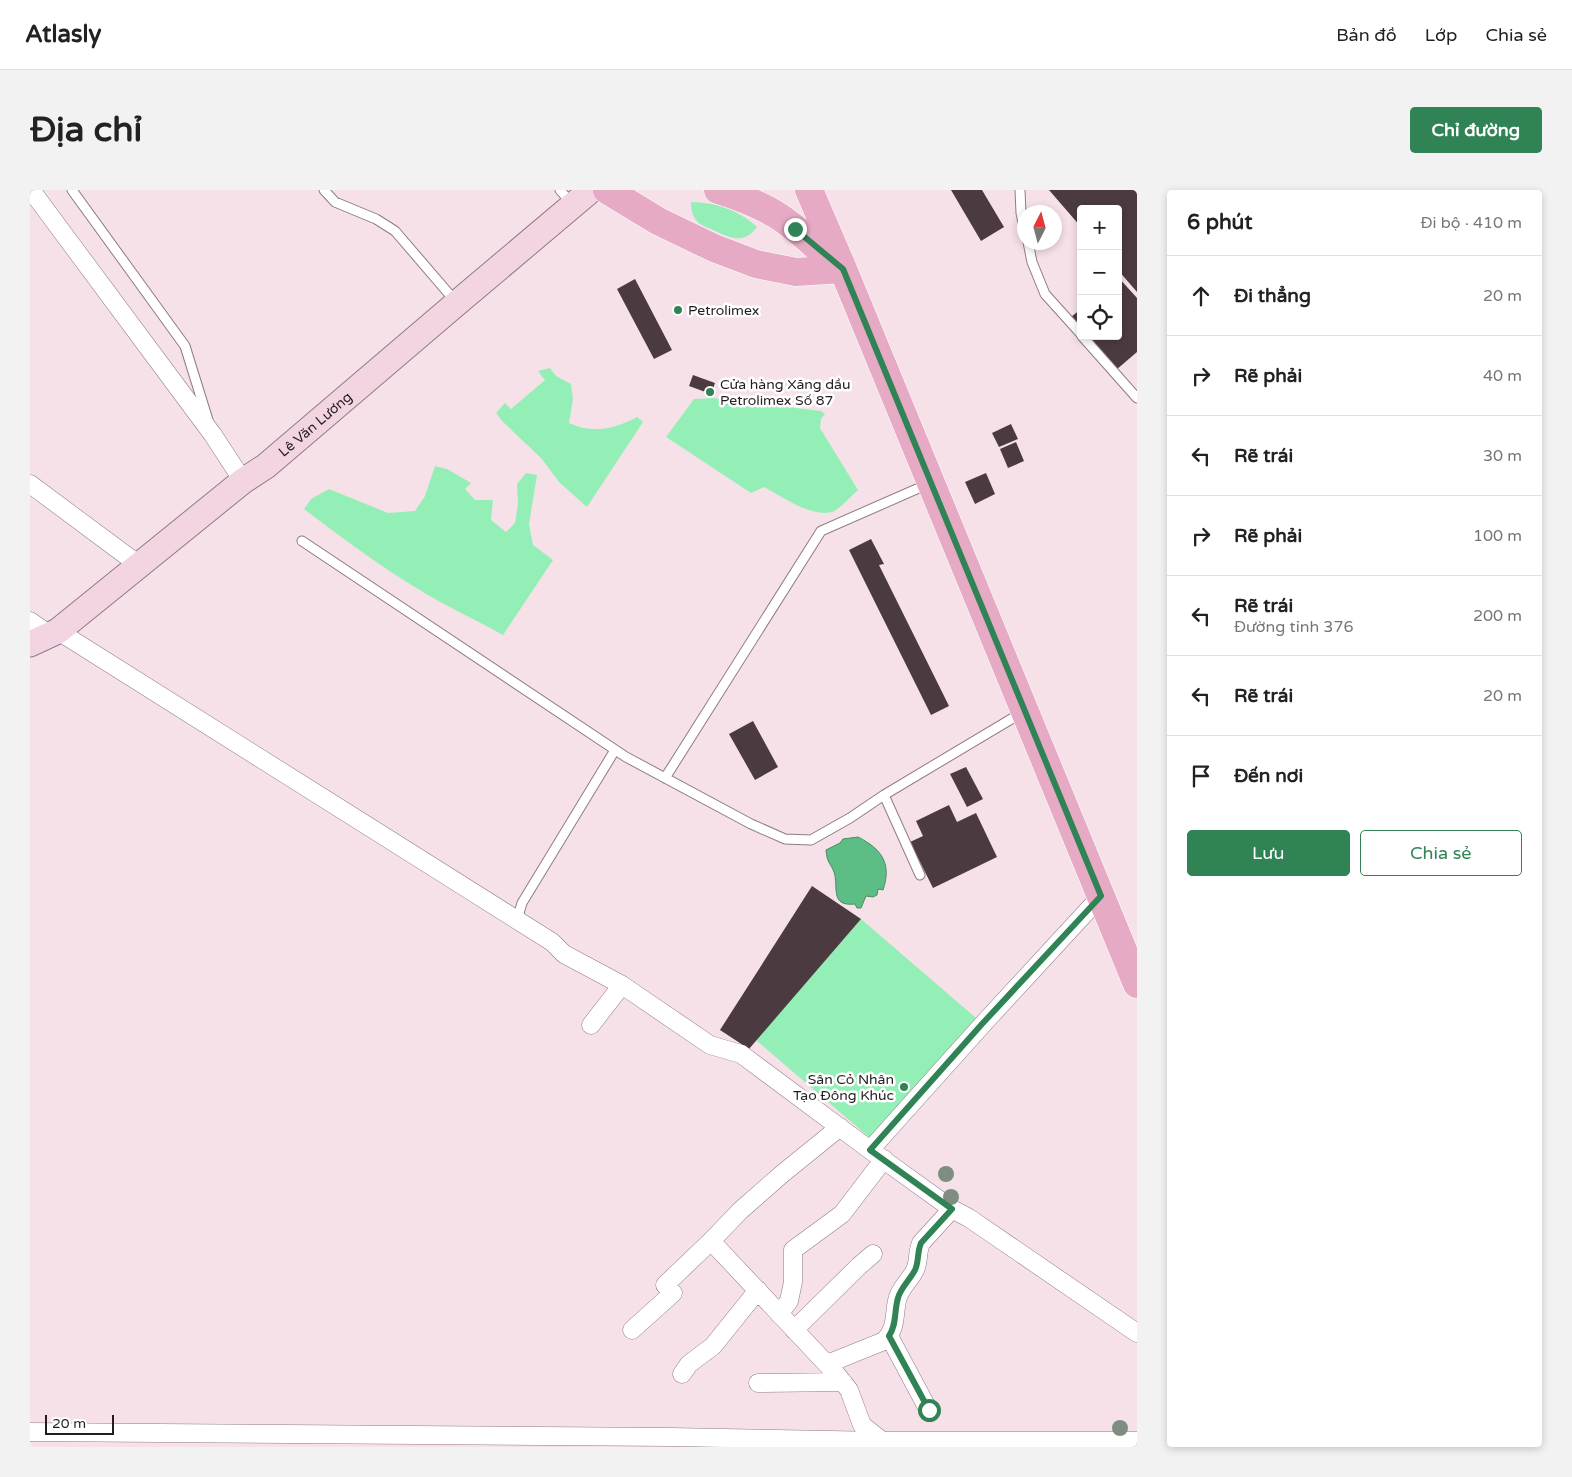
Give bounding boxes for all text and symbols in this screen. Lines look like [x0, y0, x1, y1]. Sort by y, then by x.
text: Atlasly [25, 20, 101, 49]
text: Bản đồ [1336, 24, 1397, 46]
text: Lớp [1425, 24, 1457, 46]
text: Chia sẻ [1485, 24, 1547, 46]
button: Chỉ đường [1410, 107, 1542, 153]
text: Địa chỉ [30, 109, 142, 151]
north arrow [1017, 205, 1062, 250]
map controls [1077, 205, 1122, 340]
button: + [1077, 205, 1122, 250]
text: 6 phút [1187, 210, 1252, 235]
text: Đi bộ · 410 m [1421, 213, 1522, 233]
route end [784, 218, 807, 241]
button: − [1077, 250, 1122, 295]
icon: ahead [1187, 282, 1215, 310]
text: Đi thẳng [1234, 285, 1311, 307]
text: 20 m [1483, 286, 1522, 306]
button: locate [1077, 295, 1122, 340]
place label: Petrolimex [688, 302, 759, 319]
marker: Petrolimex [672, 304, 684, 316]
icon: right [1187, 362, 1215, 390]
text: Rẽ phải [1234, 365, 1302, 387]
text: 40 m [1483, 366, 1522, 386]
place label: Cửa hàng Xăng dầu Petrolimex Số 87 [720, 376, 850, 409]
marker: Cửa hàng Xăng dầu Petrolimex Số 87 [704, 386, 716, 398]
street label: Lê Văn Lương [275, 388, 355, 460]
icon: left [1187, 442, 1215, 470]
text: Rẽ trái [1234, 445, 1293, 467]
text: 30 m [1483, 446, 1522, 466]
icon: right [1187, 522, 1215, 550]
text: Rẽ phải [1234, 525, 1302, 547]
text: 100 m [1473, 526, 1522, 546]
text: Rẽ trái [1234, 595, 1293, 617]
icon: left [1187, 602, 1215, 630]
text: 200 m [1473, 606, 1522, 626]
text: Đường tỉnh 376 [1234, 617, 1354, 637]
icon: left [1187, 682, 1215, 710]
text: Rẽ trái [1234, 685, 1293, 707]
text: 20 m [1483, 686, 1522, 706]
icon: arrive [1187, 762, 1215, 790]
text: Đến nơi [1234, 765, 1303, 787]
button: Lưu [1187, 830, 1350, 876]
button: Chia sẻ [1360, 830, 1522, 876]
place label: Sân Cỏ Nhân Tạo Đông Khúc [793, 1071, 894, 1104]
marker: Sân Cỏ Nhân Tạo Đông Khúc [898, 1081, 910, 1093]
route start [918, 1399, 941, 1422]
scale bar [45, 1412, 114, 1435]
text: 20 m [52, 1415, 86, 1432]

